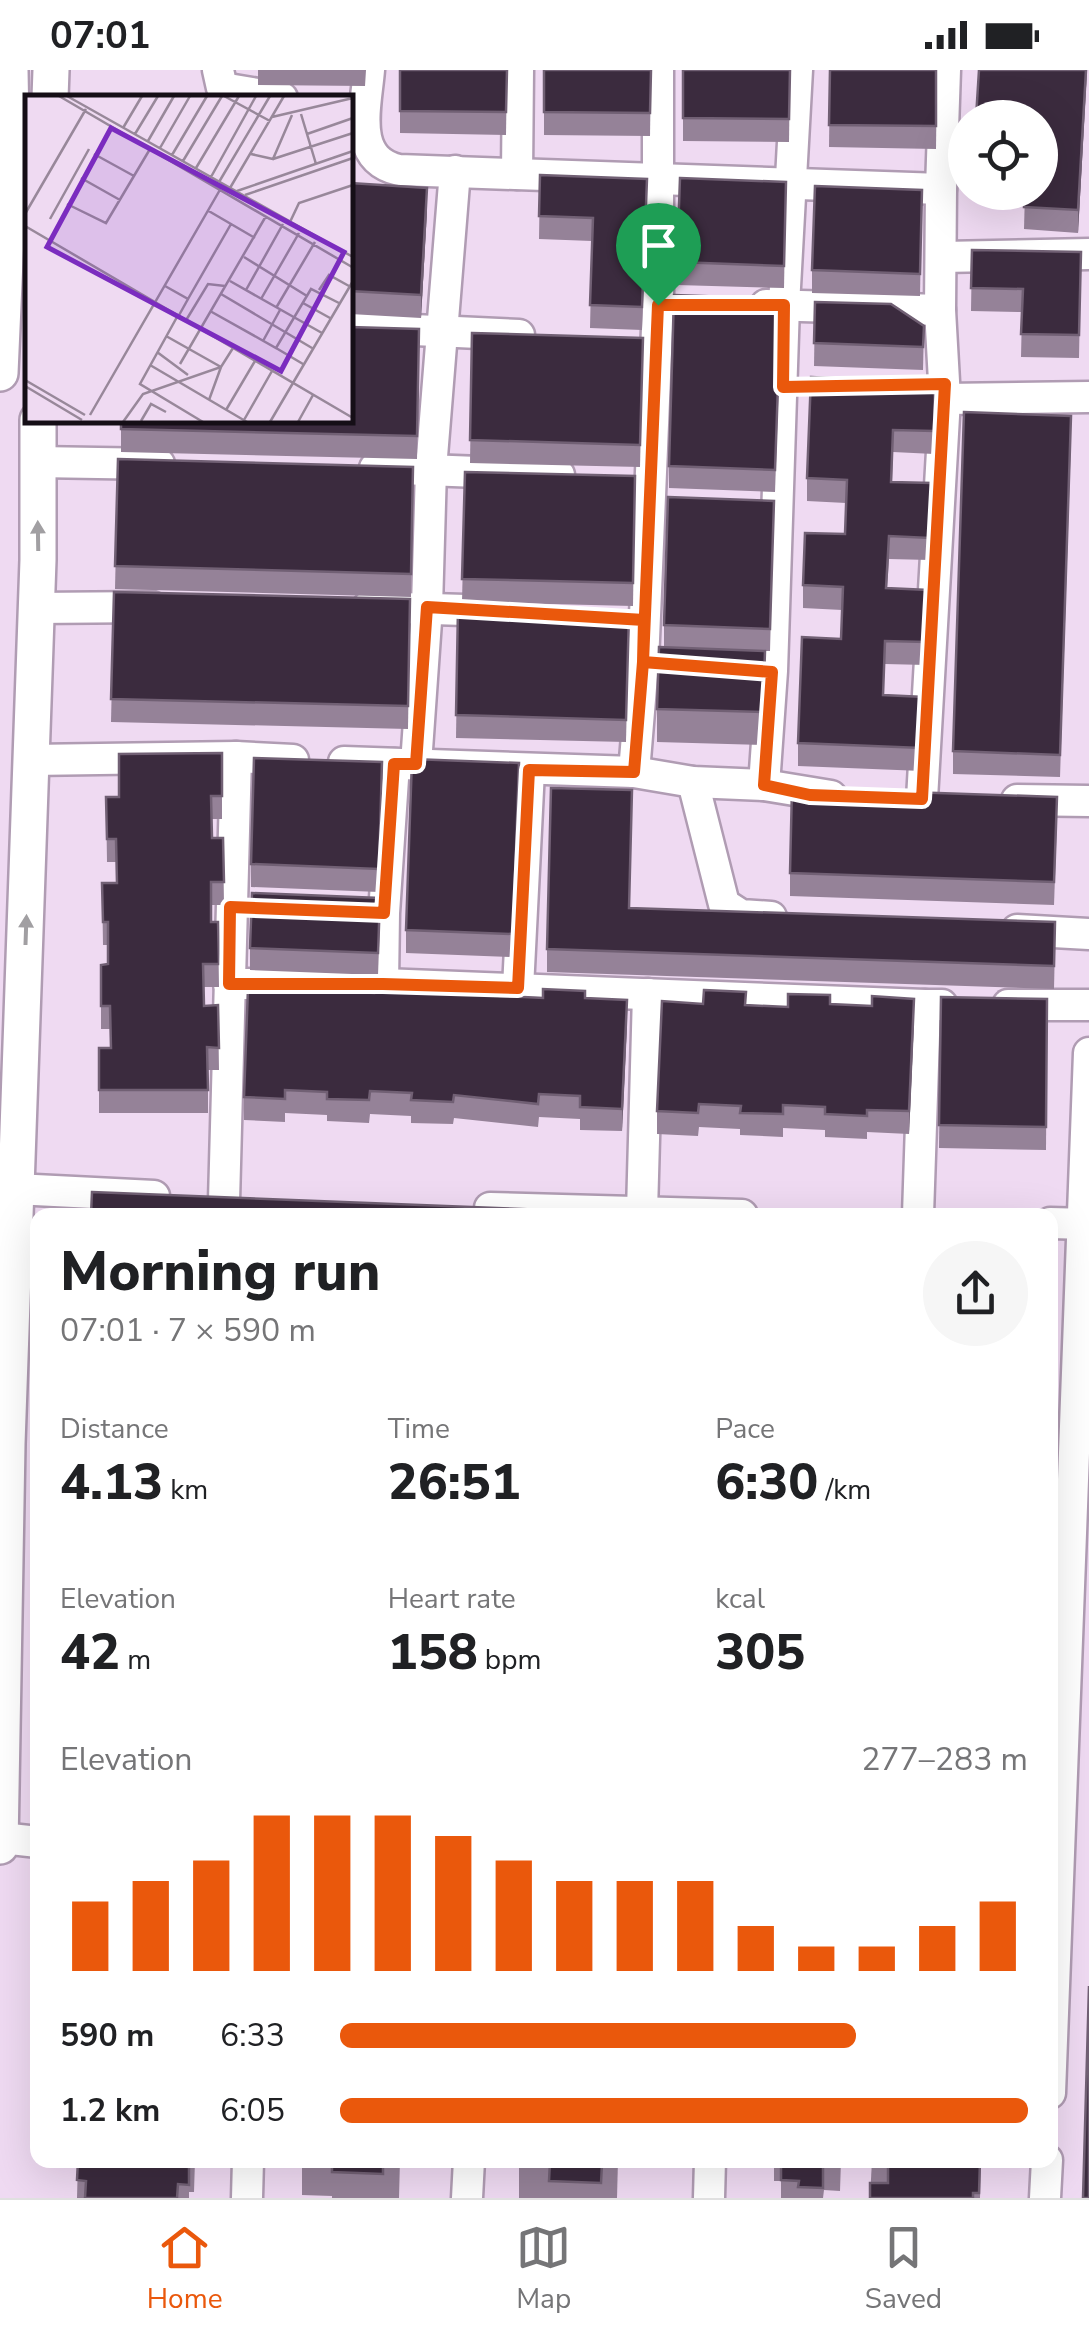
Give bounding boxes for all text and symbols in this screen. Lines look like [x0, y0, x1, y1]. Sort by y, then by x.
text: 07:01 [50, 10, 151, 61]
inset map [25, 95, 352, 422]
map controls [948, 100, 1058, 210]
button: locate [948, 100, 1058, 210]
pin [616, 203, 701, 306]
icon: arrive [631, 218, 686, 273]
one-way arrow [30, 519, 46, 551]
one-way arrow [18, 914, 34, 946]
text: Morning run [60, 1234, 380, 1309]
button: share [923, 1241, 1028, 1346]
text: 07:01 · 7 × 590 m [60, 1309, 316, 1352]
text: Distance [60, 1410, 169, 1448]
text: Time [388, 1410, 450, 1448]
text: Pace [715, 1410, 775, 1448]
text: 4.13 [60, 1448, 163, 1517]
text: 26:51 [388, 1448, 521, 1517]
text: 6:30 [715, 1448, 818, 1517]
text: km [163, 1471, 208, 1509]
text: /km [818, 1471, 871, 1509]
text: Elevation [60, 1580, 176, 1618]
text: Heart rate [388, 1580, 516, 1618]
text: kcal [715, 1580, 765, 1618]
text: 42 [60, 1618, 120, 1687]
text: 158 [388, 1618, 478, 1687]
text: 305 [715, 1618, 805, 1687]
text: m [120, 1641, 151, 1679]
text: bpm [478, 1641, 541, 1679]
text: Elevation [60, 1738, 193, 1781]
text: 277–283 m [861, 1738, 1028, 1781]
text: 590 m [60, 2014, 154, 2057]
text: 6:33 [220, 2014, 285, 2057]
text: 1.2 km [60, 2089, 160, 2132]
text: 6:05 [220, 2089, 285, 2132]
tab: Home [147, 2220, 223, 2318]
tab: Map [516, 2220, 571, 2318]
tab: Saved [865, 2220, 942, 2318]

